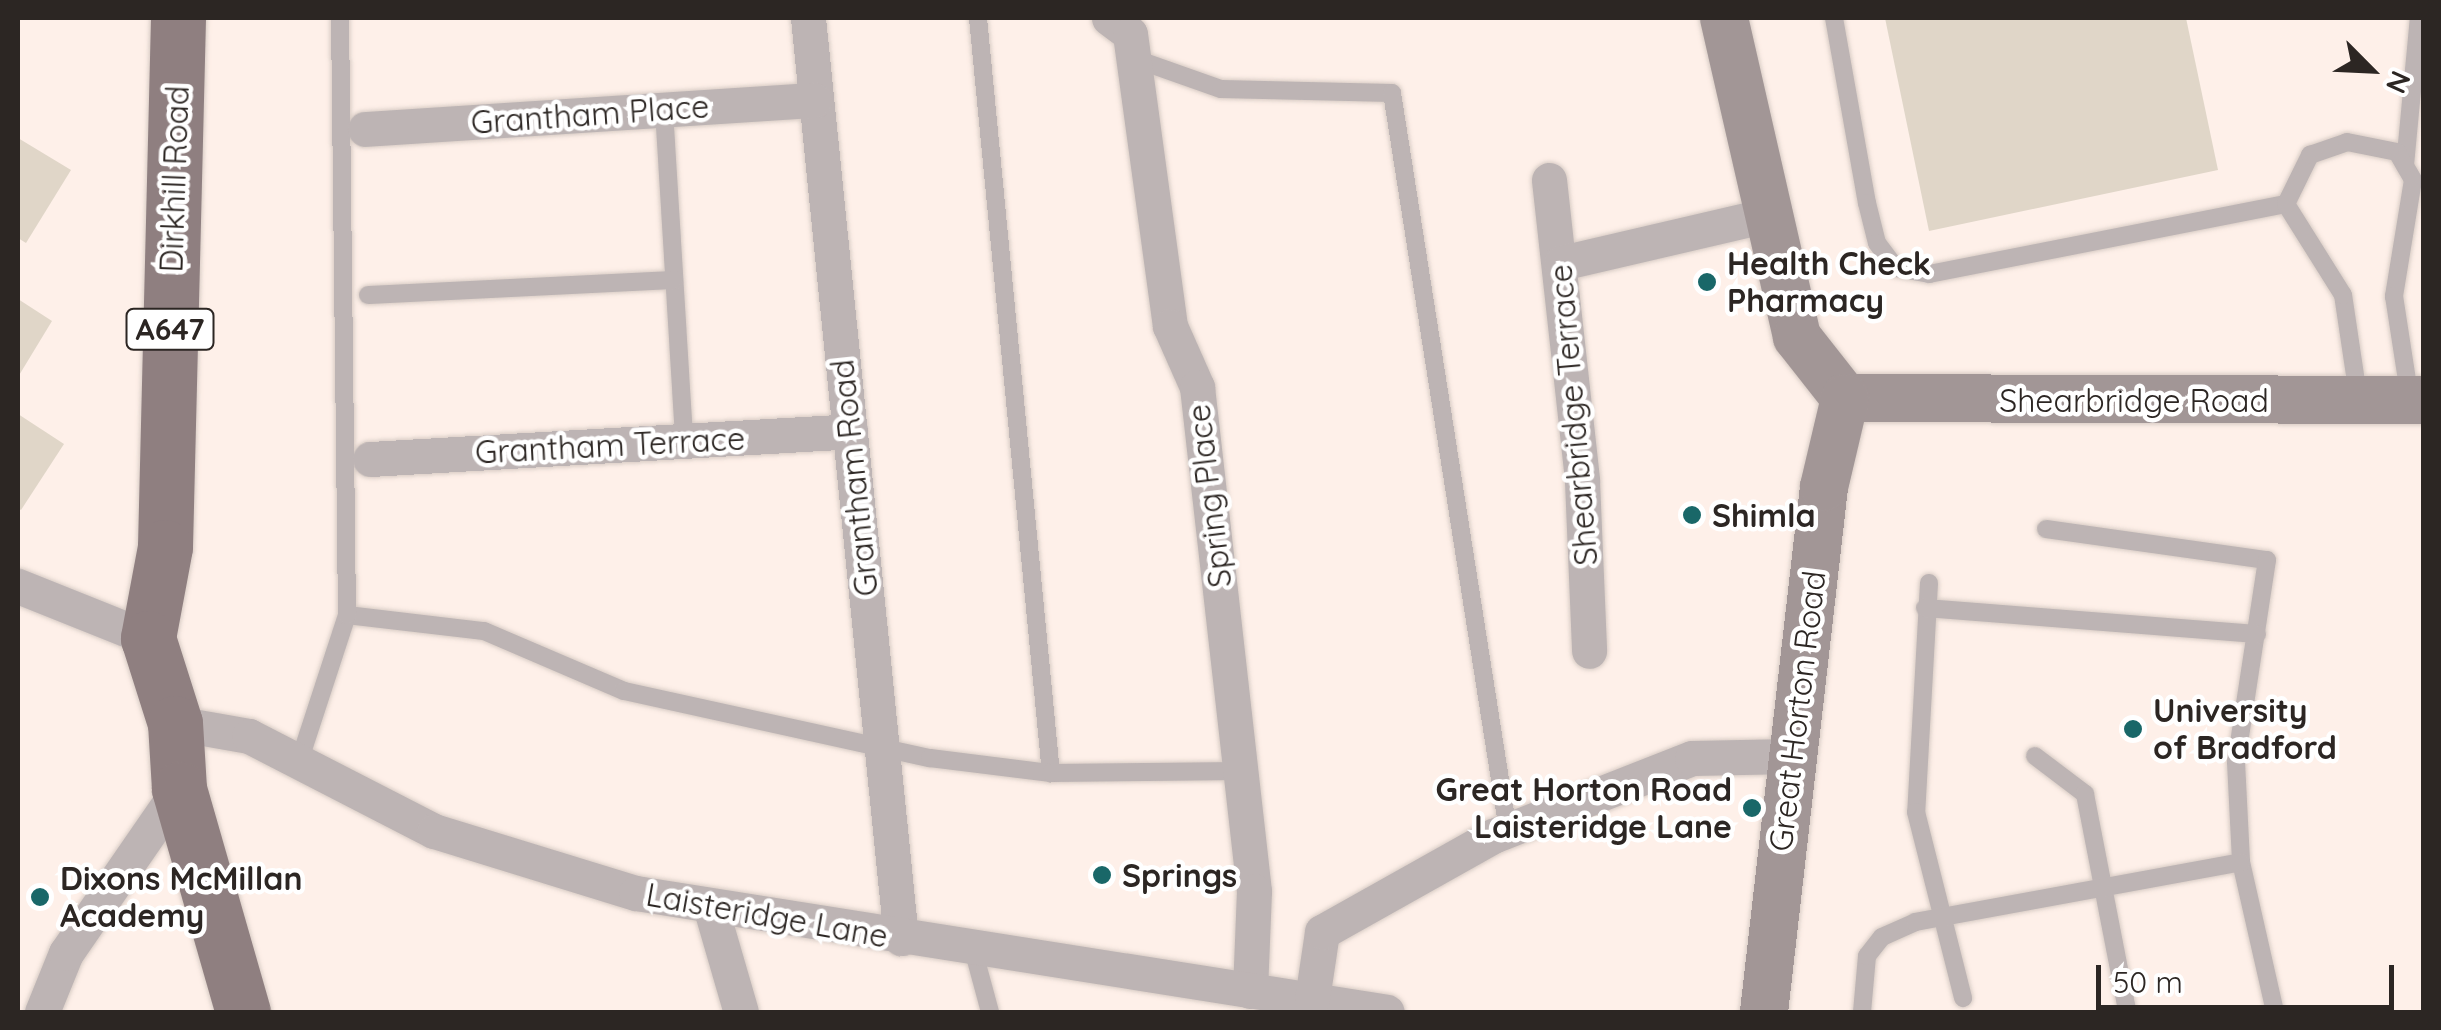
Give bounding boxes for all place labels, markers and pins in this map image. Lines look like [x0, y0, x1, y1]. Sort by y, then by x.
place label: Health Check Pharmacy [1727, 245, 1931, 320]
marker: Health Check Pharmacy [1696, 271, 1718, 293]
place label: Shimla [1712, 496, 1816, 534]
marker: Shimla [1681, 504, 1703, 526]
place label: University of Bradford [2153, 692, 2337, 767]
marker: University of Bradford [2122, 718, 2144, 740]
place label: Great Horton Road Laisteridge Lane [1436, 771, 1732, 846]
marker: Great Horton Road Laisteridge Lane [1741, 797, 1763, 819]
place label: Springs [1122, 856, 1237, 894]
place label: Dixons McMillan Academy [60, 860, 302, 935]
marker: Springs [1091, 864, 1113, 886]
marker: Dixons McMillan Academy [29, 886, 51, 908]

